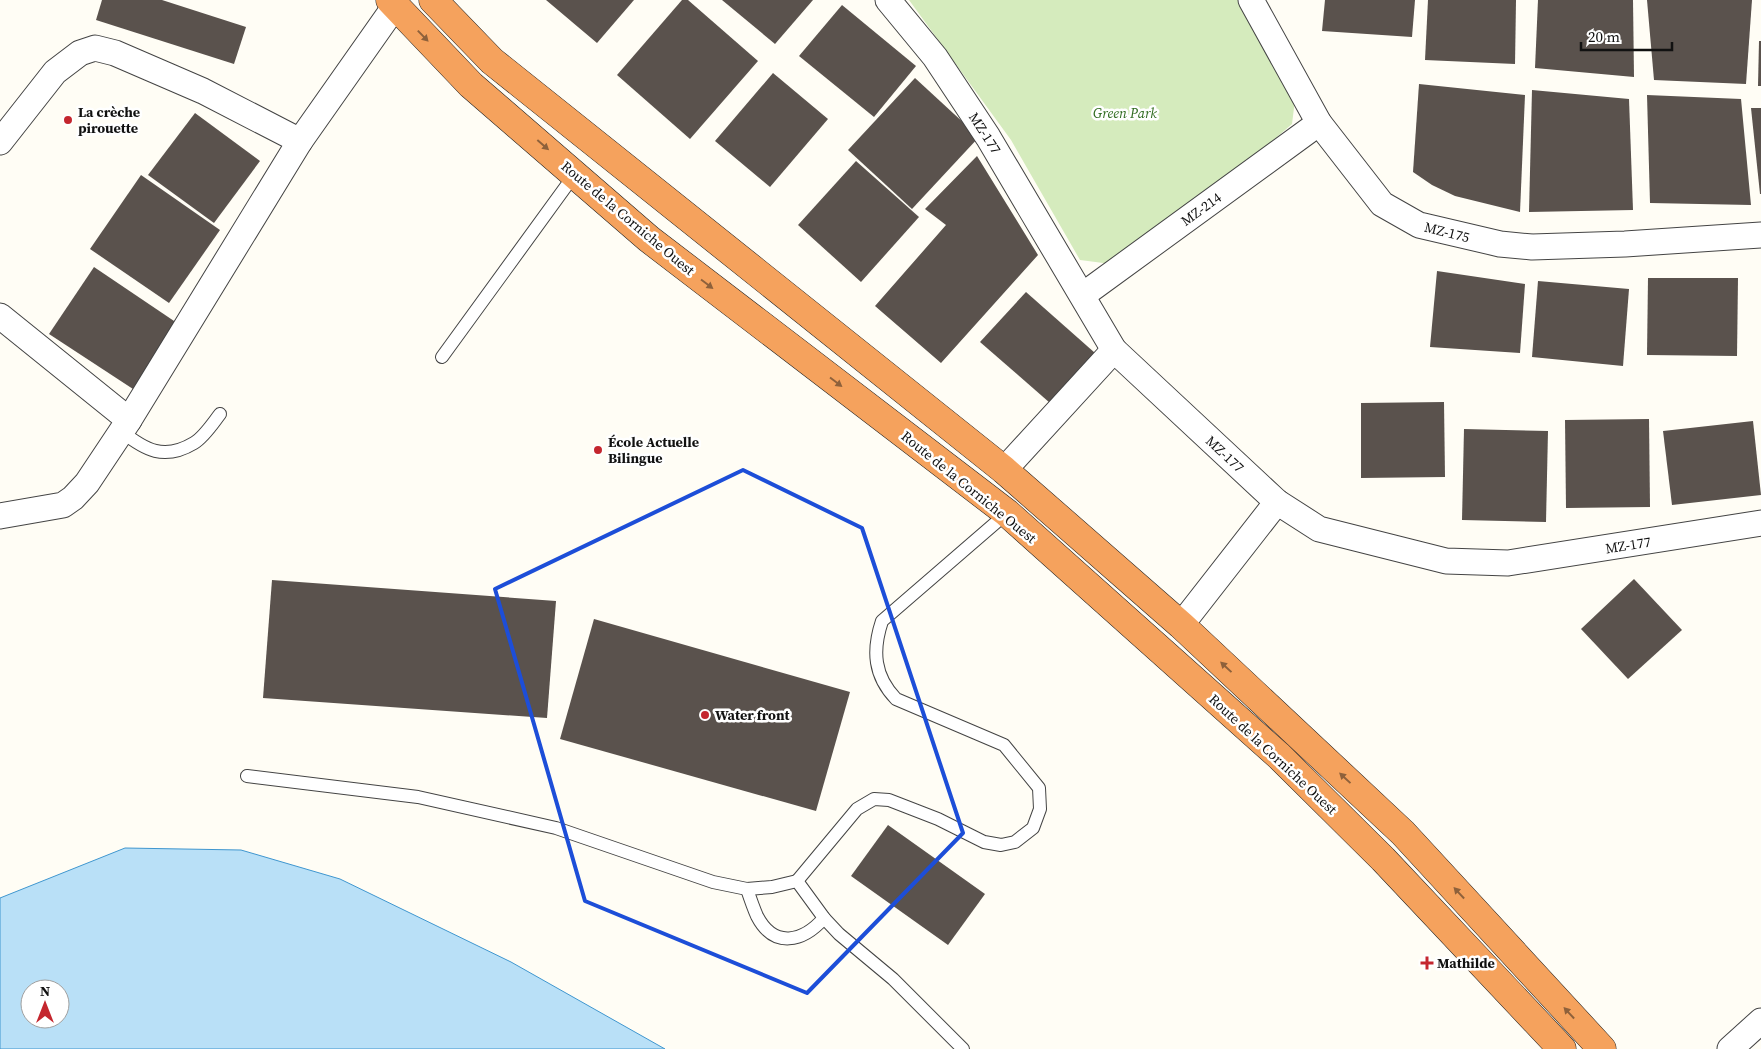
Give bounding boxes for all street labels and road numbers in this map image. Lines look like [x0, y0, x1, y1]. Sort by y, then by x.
street label: MZ-177 [964, 108, 1006, 158]
street label: Route de la Corniche Ouest [557, 156, 699, 280]
street label: MZ-214 [1177, 187, 1225, 231]
street label: MZ-175 [1422, 217, 1472, 247]
street label: Route de la Corniche Ouest [897, 426, 1041, 548]
street label: MZ-177 [1201, 431, 1249, 477]
street label: MZ-177 [1604, 532, 1652, 558]
street label: Route de la Corniche Ouest [1205, 689, 1342, 819]

